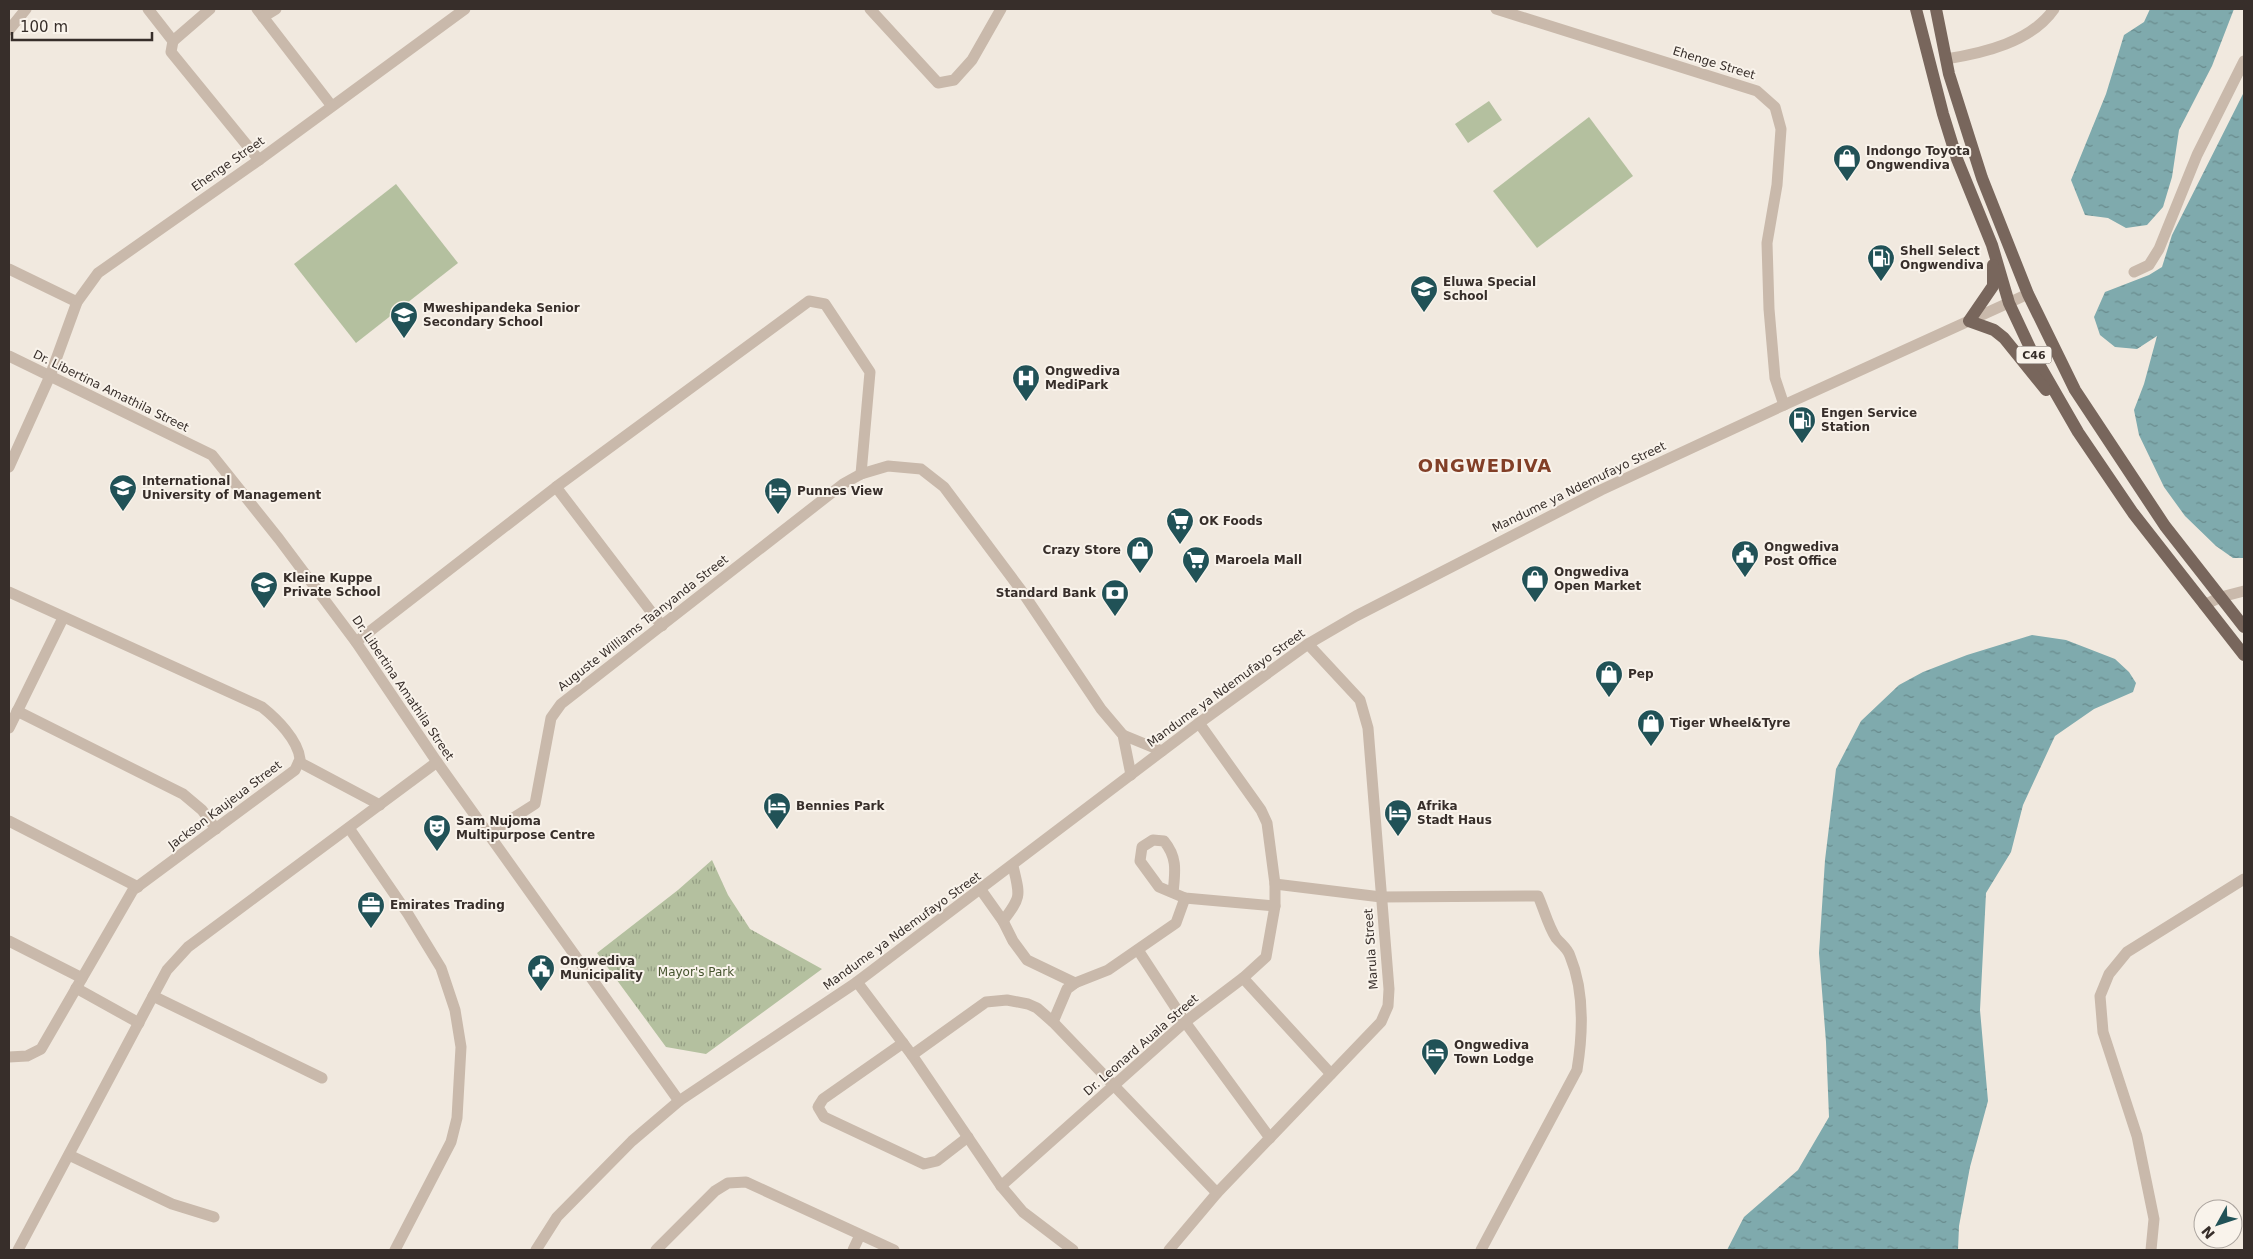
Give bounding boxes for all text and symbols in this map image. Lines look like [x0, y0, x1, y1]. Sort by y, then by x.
scale bar [12, 10, 152, 42]
text: 100 m [20, 18, 68, 36]
street label: Ehenge Street [1671, 44, 1757, 82]
street label: Ehenge Street [189, 134, 267, 194]
shop icon: Indongo Toyota Ongwendiva [1832, 143, 1862, 182]
place label: Indongo Toyota Ongwendiva [1866, 144, 1970, 172]
fuel station icon: Shell Select Ongwendiva [1866, 243, 1896, 282]
place label: Shell Select Ongwendiva [1900, 244, 1984, 272]
school or university icon: Eluwa Special School [1409, 274, 1439, 313]
place label: Eluwa Special School [1443, 275, 1536, 303]
school or university icon: Mweshipandeka Senior Secondary School [389, 300, 419, 339]
place label: Mweshipandeka Senior Secondary School [423, 301, 580, 329]
road number: C46 [2016, 346, 2052, 364]
street label: Dr. Libertina Amathila Street [31, 347, 191, 435]
hospital icon: Ongwediva MediPark [1011, 363, 1041, 402]
place label: Ongwediva MediPark [1045, 364, 1120, 392]
fuel station icon: Engen Service Station [1787, 405, 1817, 444]
place label: Engen Service Station [1821, 406, 1917, 434]
street label: Mandume ya Ndemufayo Street [1490, 439, 1668, 535]
district label: ONGWEDIVA [1418, 455, 1552, 476]
school or university icon: International University of Management [108, 473, 138, 512]
place label: International University of Management [142, 474, 322, 502]
hotel icon: Punnes View [763, 476, 793, 515]
place label: Punnes View [797, 484, 883, 498]
supermarket icon: OK Foods [1165, 506, 1195, 545]
place label: OK Foods [1199, 514, 1263, 528]
shop icon: Crazy Store [1125, 535, 1155, 574]
public building icon: Ongwediva Post Office [1730, 539, 1760, 578]
place label: Ongwediva Post Office [1764, 540, 1839, 568]
place label: Crazy Store [1043, 543, 1121, 557]
supermarket icon: Maroela Mall [1181, 545, 1211, 584]
street label: Auguste Williams Taanyanda Street [555, 552, 731, 694]
place label: Maroela Mall [1215, 553, 1302, 567]
shop icon: Ongwediva Open Market [1520, 564, 1550, 603]
place label: Ongwediva Open Market [1554, 565, 1641, 593]
school or university icon: Kleine Kuppe Private School [249, 570, 279, 609]
place label: Kleine Kuppe Private School [283, 571, 381, 599]
bank icon: Standard Bank [1100, 578, 1130, 617]
place label: Standard Bank [996, 586, 1097, 600]
street label: Dr. Libertina Amathila Street [349, 613, 457, 763]
street label: Mandume ya Ndemufayo Street [1145, 626, 1308, 750]
shop icon: Pep [1594, 659, 1624, 698]
place label: Pep [1628, 667, 1654, 681]
shop icon: Tiger Wheel&Tyre [1636, 708, 1666, 747]
place label: Tiger Wheel&Tyre [1670, 716, 1790, 730]
street label: Jackson Kaujeua Street [165, 758, 285, 853]
hotel icon: Bennies Park [762, 791, 792, 830]
hotel icon: Afrika Stadt Haus [1383, 798, 1413, 837]
place label: Bennies Park [796, 799, 885, 813]
place label: Afrika Stadt Haus [1417, 799, 1492, 827]
theatre icon: Sam Nujoma Multipurpose Centre [422, 813, 452, 852]
place label: Sam Nujoma Multipurpose Centre [456, 814, 595, 842]
street label: Mandume ya Ndemufayo Street [821, 869, 984, 993]
office icon: Emirates Trading [356, 890, 386, 929]
place label: Emirates Trading [390, 898, 505, 912]
street label: Marula Street [1361, 908, 1381, 990]
public building icon: Ongwediva Municipality [526, 953, 556, 992]
place label: Ongwediva Municipality [560, 954, 643, 982]
park label: Mayor's Park [658, 965, 734, 979]
street label: Dr. Leonard Auala Street [1081, 991, 1201, 1099]
hotel icon: Ongwediva Town Lodge [1420, 1037, 1450, 1076]
place label: Ongwediva Town Lodge [1454, 1038, 1534, 1066]
north arrow [2193, 1199, 2243, 1249]
text: N [2198, 1223, 2218, 1242]

